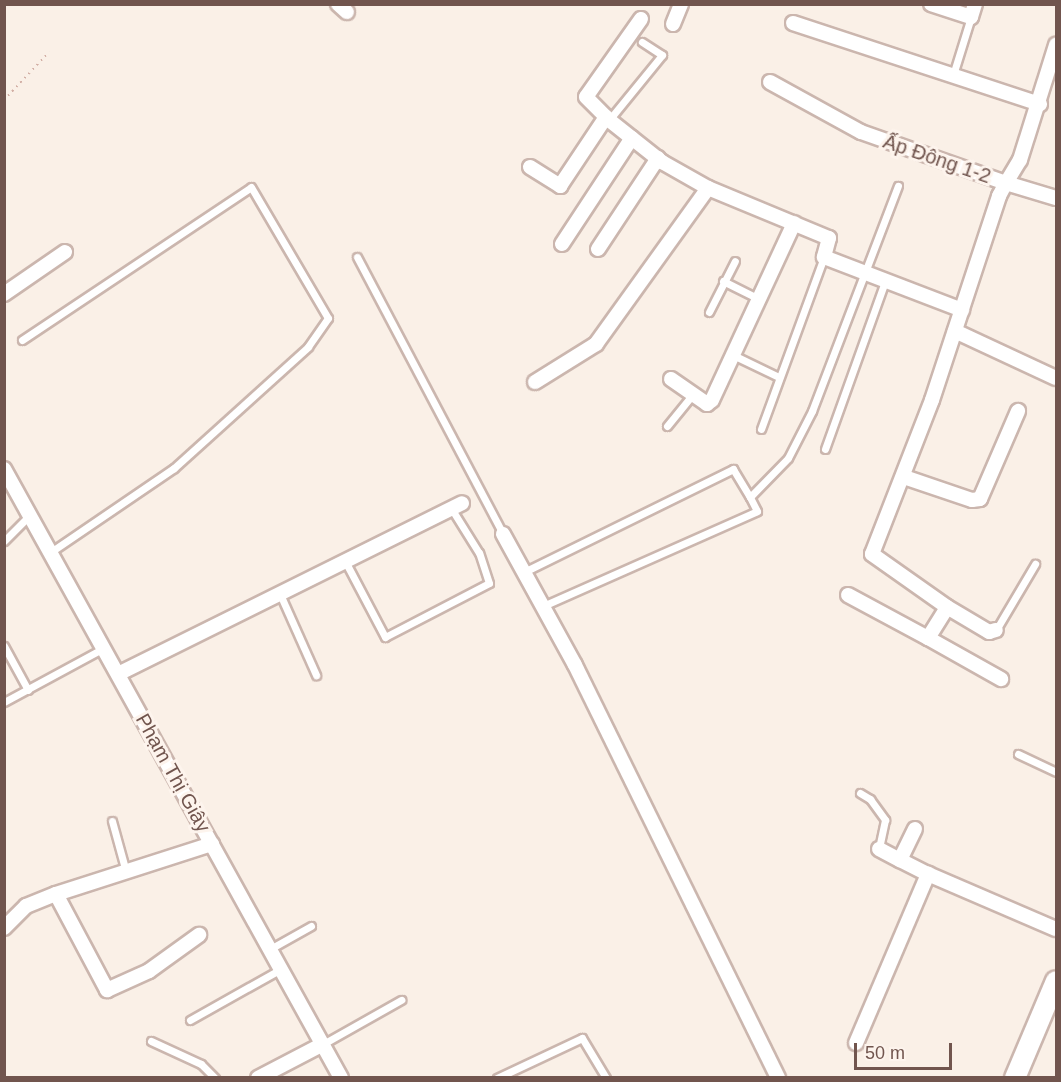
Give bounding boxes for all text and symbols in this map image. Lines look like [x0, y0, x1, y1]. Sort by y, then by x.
street label: Ấp Đông 1-2 [880, 129, 994, 189]
street label: Phạm Thị Giây [130, 709, 216, 837]
scale bar [857, 1031, 954, 1069]
text: 50 m [865, 1043, 905, 1063]

